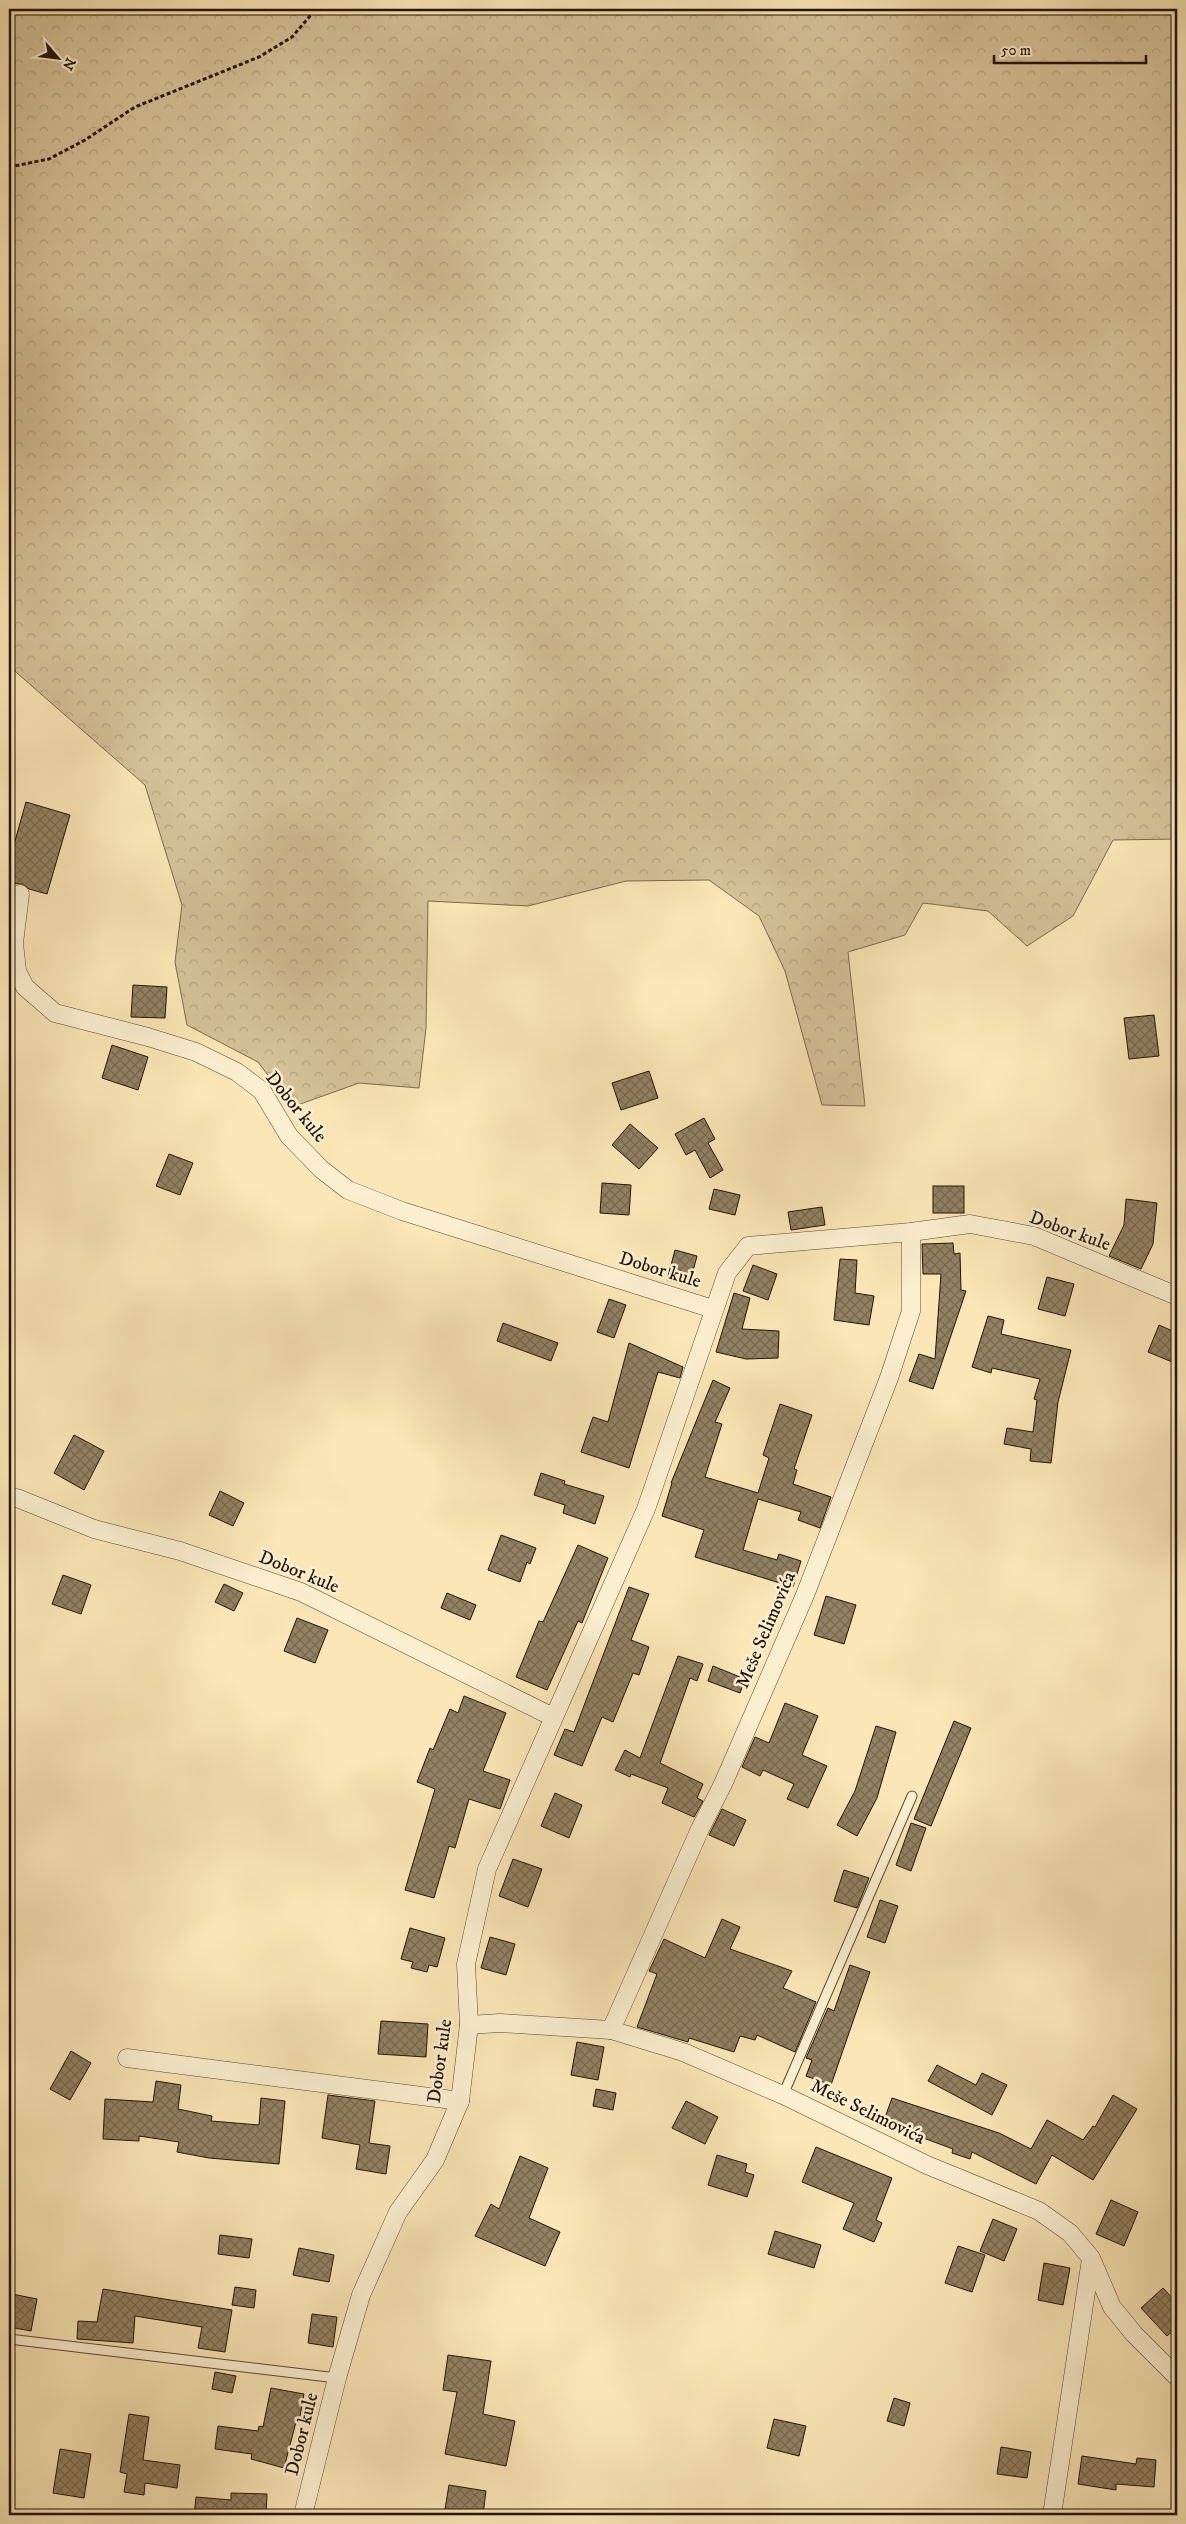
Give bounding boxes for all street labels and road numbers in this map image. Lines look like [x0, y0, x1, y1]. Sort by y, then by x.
street label: Dobor kule [260, 1067, 332, 1147]
street label: Dobor kule [1026, 1206, 1114, 1256]
street label: Dobor kule [616, 1247, 704, 1293]
street label: Dobor kule [255, 1545, 343, 1599]
street label: Meše Selimovića [731, 1568, 801, 1692]
street label: Dobor kule [423, 2017, 457, 2105]
street label: Meše Selimovića [807, 2074, 929, 2150]
street label: Dobor kule [281, 2390, 323, 2478]

